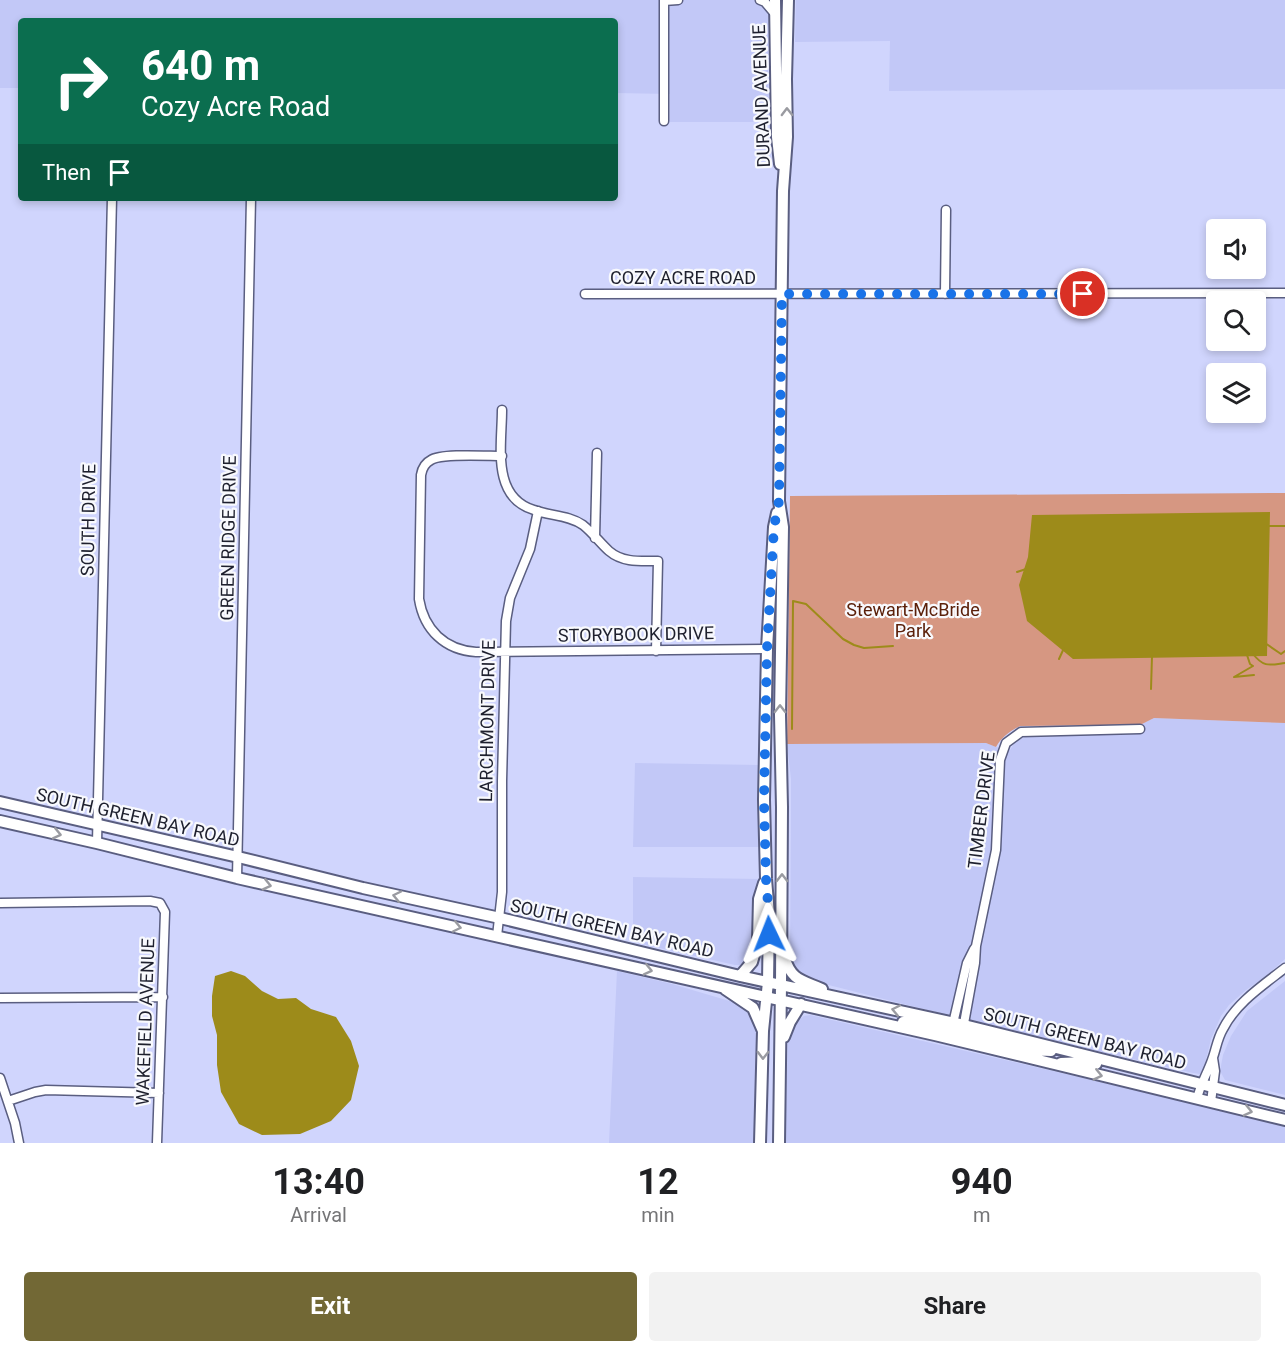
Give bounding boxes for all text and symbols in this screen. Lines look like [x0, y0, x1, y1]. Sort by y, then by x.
street label: DURAND AVENUE [748, 24, 774, 168]
text: 640 m [141, 41, 260, 90]
icon: right [42, 42, 120, 120]
text: Cozy Acre Road [141, 91, 330, 123]
one-way arrow [780, 107, 793, 116]
icon: arrive [103, 156, 136, 189]
text: Then [42, 160, 91, 185]
map controls [1206, 219, 1266, 423]
button: sound [1206, 219, 1266, 279]
street label: COZY ACRE ROAD [610, 267, 756, 288]
pin [1057, 268, 1108, 319]
icon: arrive [1066, 277, 1099, 310]
button: search [1206, 291, 1266, 351]
button: layers [1206, 363, 1266, 423]
street label: GREEN RIDGE DRIVE [216, 455, 240, 621]
street label: SOUTH DRIVE [77, 464, 99, 576]
park label: Stewart-McBride Park [846, 599, 980, 641]
street label: STORYBOOK DRIVE [558, 622, 714, 646]
street label: LARCHMONT DRIVE [475, 640, 499, 802]
one-way arrow [774, 704, 786, 713]
street label: TIMBER DRIVE [963, 750, 999, 870]
street label: SOUTH GREEN BAY ROAD [34, 783, 242, 851]
one-way arrow [52, 827, 62, 840]
one-way arrow [776, 874, 788, 883]
one-way arrow [262, 878, 272, 891]
one-way arrow [392, 890, 402, 903]
street label: SOUTH GREEN BAY ROAD [508, 894, 716, 962]
position arrow [737, 902, 801, 966]
one-way arrow [452, 920, 462, 933]
street label: WAKEFIELD AVENUE [132, 938, 158, 1106]
one-way arrow [642, 962, 652, 975]
street label: SOUTH GREEN BAY ROAD [981, 1003, 1189, 1073]
one-way arrow [892, 1004, 902, 1017]
one-way arrow [757, 1050, 769, 1059]
one-way arrow [1093, 1068, 1103, 1081]
one-way arrow [1243, 1104, 1253, 1117]
text: 13:40 [272, 1161, 365, 1203]
text: 12 [637, 1161, 679, 1203]
text: 940 [951, 1161, 1013, 1203]
text: Arrival [290, 1203, 347, 1227]
text: min [641, 1203, 675, 1227]
text: m [973, 1203, 991, 1227]
button: Exit [24, 1272, 637, 1341]
button: Share [649, 1272, 1261, 1341]

